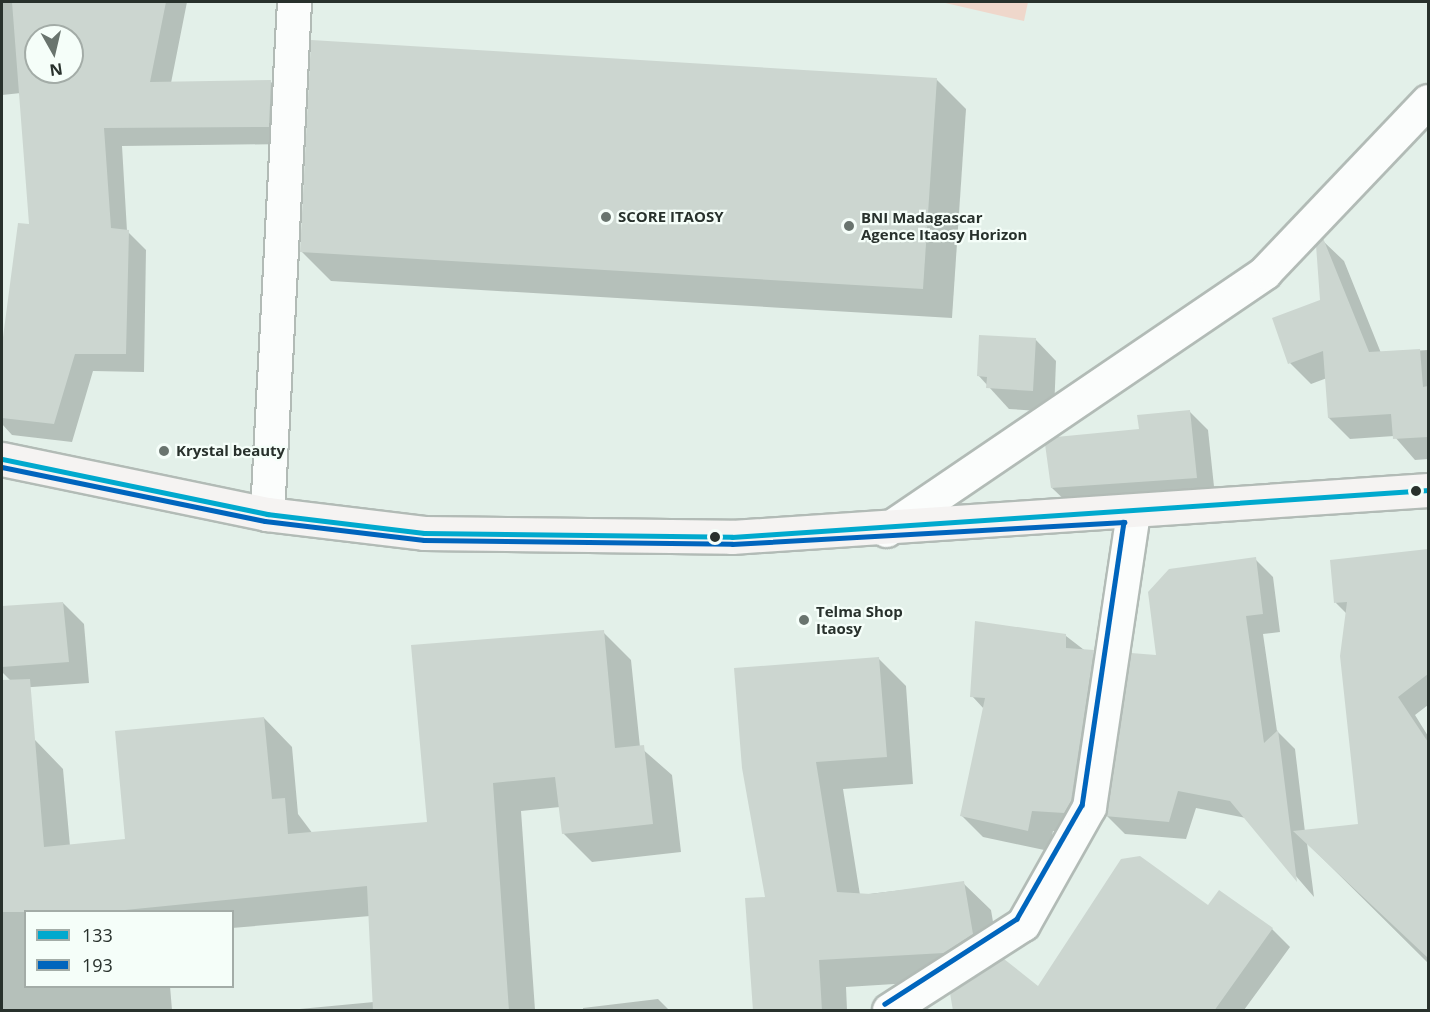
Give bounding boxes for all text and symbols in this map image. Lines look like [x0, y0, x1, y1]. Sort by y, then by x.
north arrow [24, 24, 84, 84]
text: N [48, 58, 64, 82]
place label: SCORE ITAOSY [618, 208, 724, 226]
place label: BNI Madagascar Agence Itaosy Horizon [861, 208, 1027, 243]
marker: SCORE ITAOSY [599, 210, 613, 224]
marker: BNI Madagascar Agence Itaosy Horizon [842, 219, 856, 233]
place label: Krystal beauty [176, 442, 285, 460]
marker: Krystal beauty [157, 444, 171, 458]
unlabelled marker [1410, 485, 1422, 497]
unlabelled marker [709, 531, 721, 543]
place label: Telma Shop Itaosy [816, 602, 903, 637]
marker: Telma Shop Itaosy [797, 613, 811, 627]
legend [24, 910, 234, 988]
text: 133 [82, 923, 113, 947]
text: 193 [82, 953, 113, 977]

